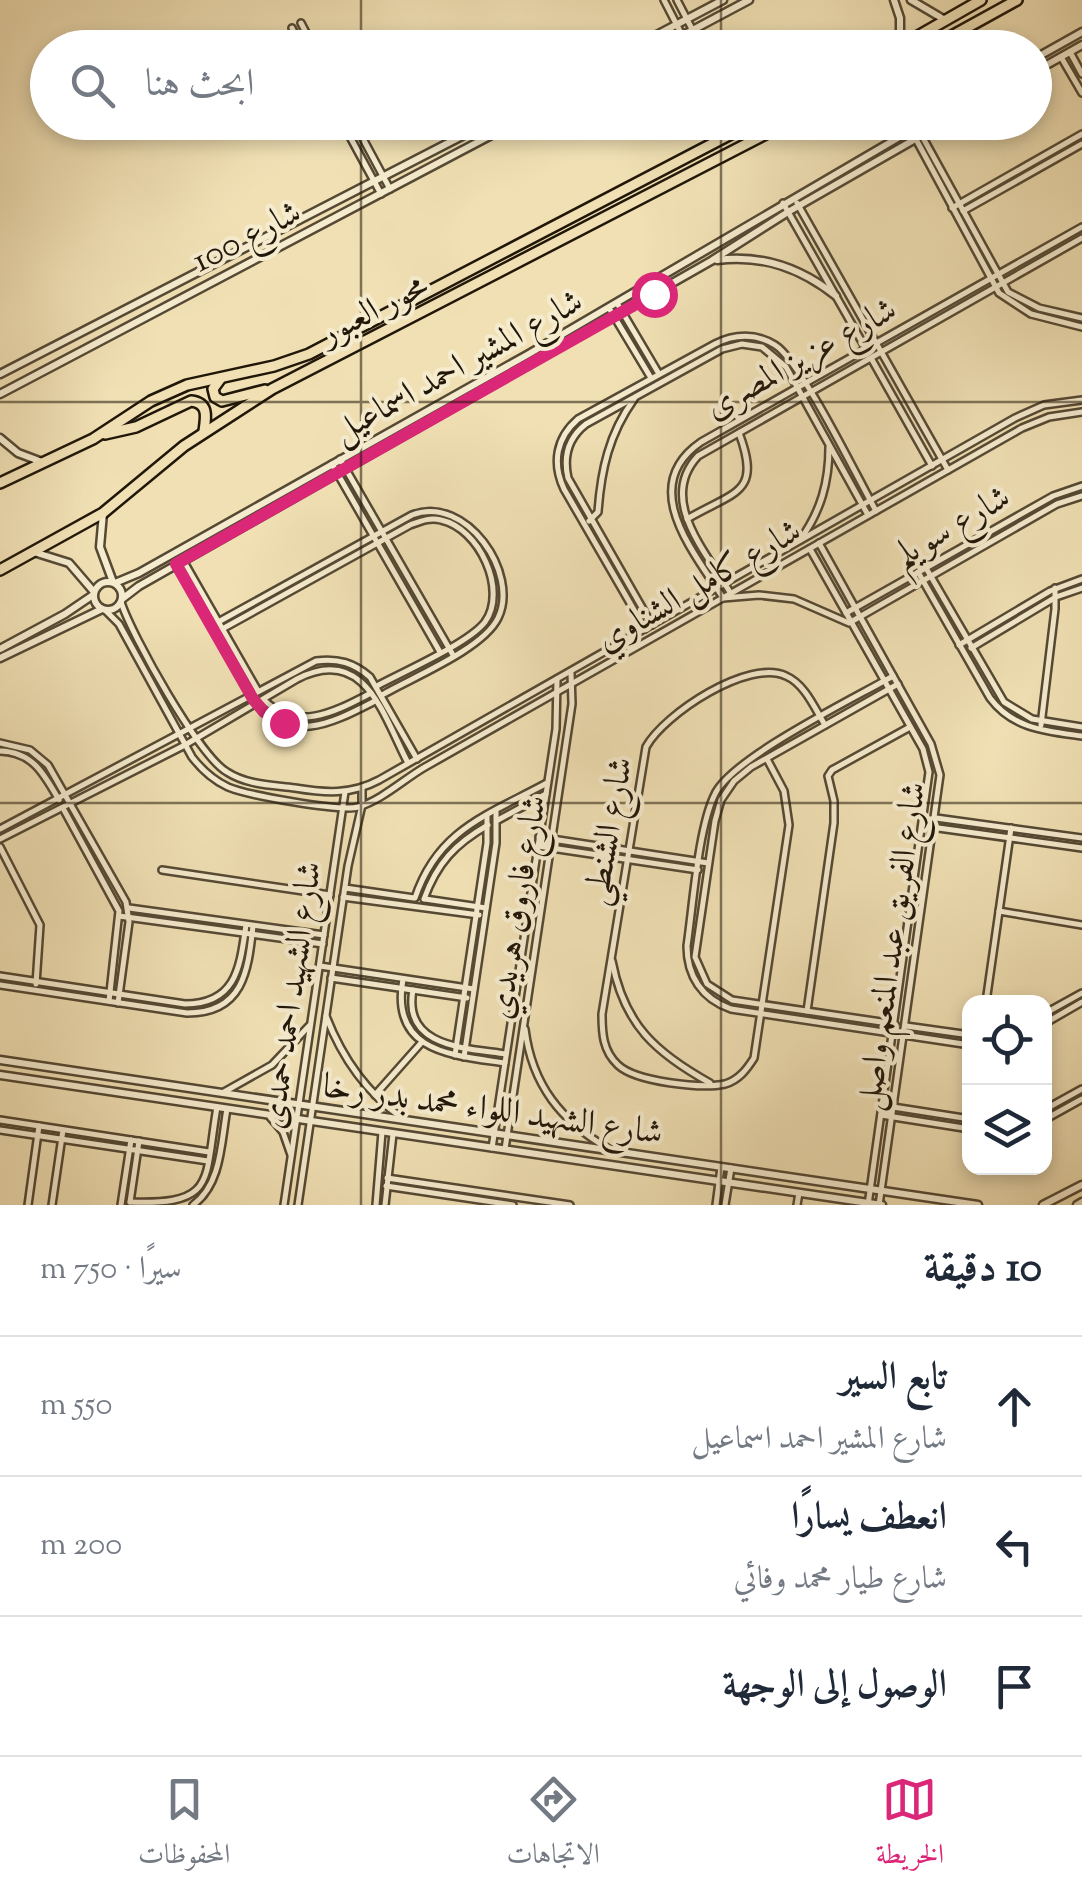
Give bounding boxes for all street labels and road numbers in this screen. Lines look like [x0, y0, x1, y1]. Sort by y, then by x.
street label: شارع 100 [184, 189, 311, 287]
street label: محور العبور [309, 262, 438, 361]
street label: شارع المشير احمد اسماعيل [324, 278, 593, 458]
street label: شارع عزيز المصرى [696, 286, 907, 434]
street label: شارع سويلم [885, 474, 1024, 587]
street label: شارع كامل الشناوي [587, 507, 812, 667]
street label: شارع الشنطي [572, 753, 653, 911]
street label: شارع الفريق عبد المنعم واصل [845, 779, 946, 1115]
street label: شارع فاروق هريدي [477, 792, 562, 1023]
street label: شارع الشهيد احمد حمدى [249, 858, 337, 1133]
street label: شارع الشهيد اللواء محمد بدر رخا [319, 1062, 666, 1161]

